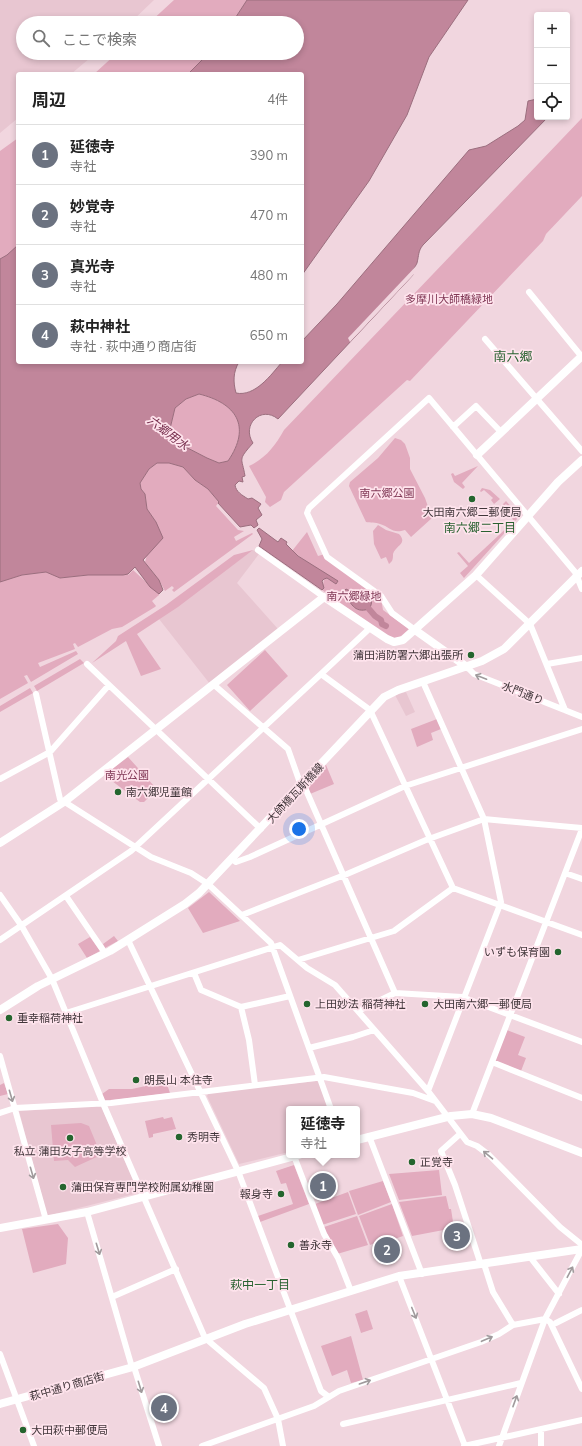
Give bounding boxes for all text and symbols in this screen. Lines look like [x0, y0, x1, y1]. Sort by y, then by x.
map controls [534, 12, 570, 120]
button: + [534, 12, 570, 48]
search box [16, 16, 304, 60]
icon: search [30, 27, 52, 49]
text: ここで検索 [62, 30, 137, 49]
button: − [534, 48, 570, 84]
button: locate [534, 84, 570, 120]
text: 周辺 [32, 89, 66, 110]
text: 4件 [267, 91, 288, 107]
text: 延徳寺 [70, 137, 115, 156]
text: 1 [41, 147, 49, 163]
text: 390 m [250, 147, 288, 163]
text: 寺社 [70, 158, 96, 174]
text: 妙覚寺 [70, 197, 115, 216]
text: 2 [41, 207, 49, 223]
text: 470 m [250, 207, 288, 223]
text: 寺社 [70, 218, 96, 234]
text: 真光寺 [70, 257, 115, 276]
text: 3 [41, 267, 49, 283]
text: 480 m [250, 267, 288, 283]
text: 寺社 [70, 278, 96, 294]
park label: 多摩川大師橋緑地 [405, 292, 493, 306]
text: 萩中神社 [70, 317, 130, 336]
text: 4 [41, 327, 49, 343]
text: 650 m [250, 327, 288, 343]
text: 寺社 · 萩中通り商店街 [70, 338, 197, 354]
district label: 南六郷 [493, 348, 533, 364]
water label: 六郷用水 [145, 412, 194, 454]
park label: 南六郷公園 [360, 486, 415, 500]
marker: 大田南六郷二郵便局 [467, 494, 477, 504]
place label: 大田南六郷二郵便局 [423, 505, 522, 519]
district label: 南六郷二丁目 [444, 520, 516, 535]
park label: 南六郷緑地 [327, 589, 382, 603]
place label: 蒲田消防署六郷出張所 [353, 648, 464, 662]
marker: 蒲田消防署六郷出張所 [466, 650, 476, 660]
one-way arrow [475, 672, 487, 680]
street label: 水門通り [500, 678, 546, 708]
street label: 大師橋瓦斯橋線 [264, 760, 326, 826]
park label: 南光公園 [105, 768, 149, 782]
place label: 南六郷児童館 [126, 785, 192, 799]
marker: 南六郷児童館 [113, 787, 123, 797]
your location [289, 819, 309, 839]
place label: いずも保育園 [484, 945, 550, 959]
marker: いずも保育園 [553, 947, 563, 957]
place label: 上田妙法 稲荷神社 [315, 997, 406, 1011]
place label: 大田南六郷一郵便局 [433, 997, 532, 1011]
marker: 上田妙法 稲荷神社 [302, 999, 312, 1009]
marker: 大田南六郷一郵便局 [420, 999, 430, 1009]
place label: 重幸稲荷神社 [17, 1011, 83, 1025]
marker: 重幸稲荷神社 [4, 1013, 14, 1023]
place label: 朗長山 本住寺 [144, 1073, 213, 1087]
marker: 朗長山 本住寺 [131, 1075, 141, 1085]
one-way arrow [8, 1089, 15, 1102]
popup [286, 1106, 360, 1158]
text: 延徳寺 [300, 1114, 346, 1133]
place label: 秀明寺 [187, 1130, 220, 1144]
marker: 秀明寺 [174, 1132, 184, 1142]
marker: 私立 蒲田女子高等学校 [65, 1133, 75, 1143]
text: 寺社 [300, 1135, 327, 1151]
place label: 私立 蒲田女子高等学校 [14, 1144, 126, 1158]
one-way arrow [483, 1150, 493, 1159]
place label: 正覚寺 [420, 1155, 453, 1169]
marker: 正覚寺 [407, 1157, 417, 1167]
one-way arrow [29, 1167, 36, 1180]
pin: 1 [310, 1171, 336, 1201]
place label: 蒲田保育専門学校附属幼稚園 [71, 1180, 214, 1194]
marker: 蒲田保育専門学校附属幼稚園 [58, 1182, 68, 1192]
place label: 報身寺 [240, 1187, 273, 1201]
marker: 報身寺 [276, 1189, 286, 1199]
pin: 3 [444, 1221, 470, 1251]
pin: 2 [374, 1235, 400, 1265]
place label: 善永寺 [299, 1238, 332, 1252]
marker: 善永寺 [286, 1240, 296, 1250]
one-way arrow [95, 1242, 102, 1255]
one-way arrow [567, 1267, 574, 1279]
district label: 萩中一丁目 [230, 1277, 290, 1292]
one-way arrow [410, 1306, 418, 1318]
one-way arrow [481, 1335, 493, 1342]
street label: 萩中通り商店街 [28, 1369, 106, 1403]
one-way arrow [359, 1378, 371, 1386]
one-way arrow [137, 1380, 144, 1393]
pin: 4 [151, 1393, 177, 1423]
one-way arrow [511, 1396, 519, 1408]
place label: 大田萩中郵便局 [31, 1423, 108, 1437]
marker: 大田萩中郵便局 [18, 1425, 28, 1435]

